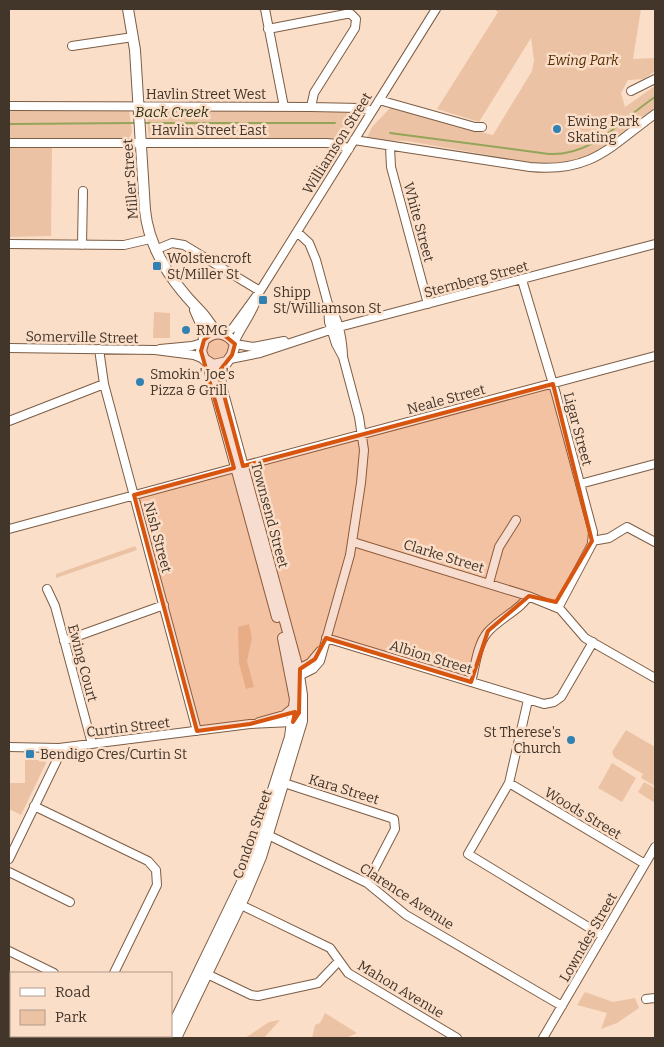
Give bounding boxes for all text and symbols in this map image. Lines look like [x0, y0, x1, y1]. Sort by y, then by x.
park label: Ewing Park [547, 52, 619, 69]
street label: Havlin Street West [146, 86, 266, 103]
street label: Williamson Street [299, 89, 376, 197]
water label: Back Creek [135, 103, 210, 121]
place label: Ewing Park Skating [567, 113, 640, 146]
street label: Havlin Street East [151, 122, 267, 139]
marker: Ewing Park Skating [551, 123, 563, 135]
street label: Miller Street [119, 138, 142, 220]
street label: White Street [400, 180, 437, 264]
place label: Wolstencroft St/Miller St [167, 250, 251, 283]
street label: Sternberg Street [422, 257, 530, 302]
marker: Wolstencroft St/Miller St [151, 260, 163, 272]
place label: Shipp St/Williamson St [273, 284, 381, 317]
marker: Shipp St/Williamson St [257, 294, 269, 306]
place label: RMG [196, 322, 228, 339]
marker: RMG [180, 324, 192, 336]
street label: Somerville Street [25, 328, 139, 347]
place label: Smokin' Joe's Pizza & Grill [150, 366, 235, 399]
marker: Smokin' Joe's Pizza & Grill [134, 376, 146, 388]
street label: Neale Street [405, 381, 487, 418]
street label: Ligar Street [560, 390, 596, 468]
street label: Townsend Street [247, 460, 292, 570]
street label: Nish Street [140, 500, 175, 575]
street label: Clarke Street [401, 536, 486, 577]
street label: Ewing Court [64, 622, 101, 704]
street label: Albion Street [388, 637, 474, 678]
street label: Curtin Street [85, 714, 171, 741]
place label: St Therese's Church [483, 724, 561, 757]
marker: St Therese's Church [565, 734, 577, 746]
place label: Bendigo Cres/Curtin St [40, 746, 187, 763]
marker: Bendigo Cres/Curtin St [24, 748, 36, 760]
street label: Kara Street [307, 771, 381, 808]
street label: Woods Street [541, 784, 624, 843]
street label: Condon Street [229, 787, 276, 881]
street label: Clarence Avenue [356, 860, 457, 933]
street label: Lowndes Street [556, 890, 621, 985]
street label: Mahon Avenue [355, 957, 447, 1022]
legend [10, 972, 172, 1037]
text: Road [55, 983, 90, 1001]
text: Park [55, 1008, 87, 1026]

